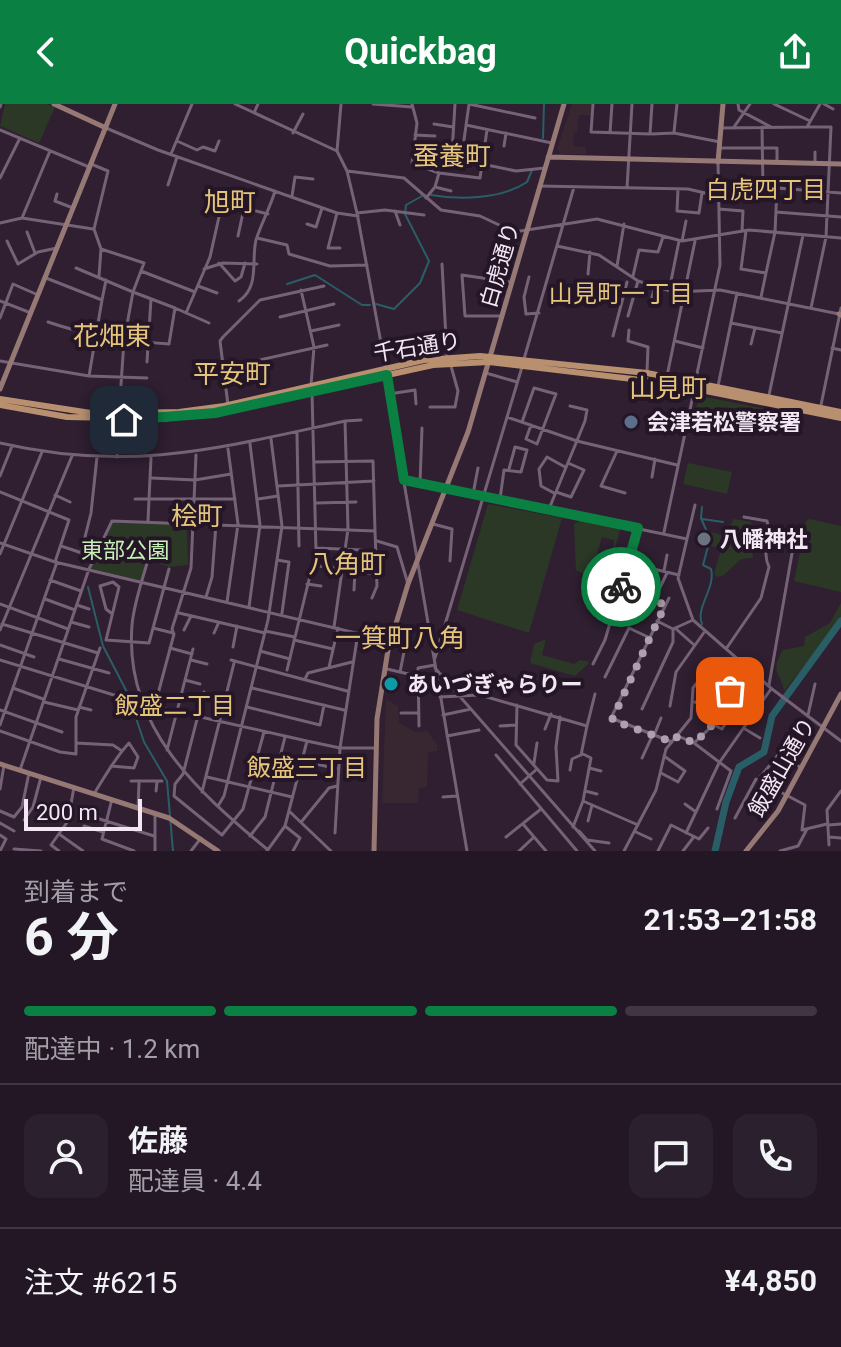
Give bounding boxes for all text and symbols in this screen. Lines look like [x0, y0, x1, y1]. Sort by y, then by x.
icon: back [24, 30, 68, 74]
icon: share [773, 30, 817, 74]
text: Quickbag [344, 31, 497, 73]
district label: 蚕養町 [413, 141, 491, 171]
district label: 白虎四丁目 [706, 176, 826, 204]
district label: 旭町 [204, 187, 256, 217]
street label: 白虎通り [476, 219, 524, 311]
district label: 山見町一丁目 [549, 280, 693, 308]
district label: 花畑東 [73, 321, 151, 351]
street label: 千石通り [372, 328, 462, 366]
district label: 平安町 [193, 359, 271, 389]
district label: 山見町 [629, 373, 707, 403]
pin [90, 386, 158, 454]
icon: home [102, 398, 146, 442]
place label: 会津若松警察署 [647, 410, 801, 435]
marker: 会津若松警察署 [622, 413, 640, 431]
district label: 桧町 [171, 501, 223, 531]
place label: 八幡神社 [720, 527, 808, 552]
marker: 八幡神社 [695, 530, 713, 548]
park label: 東部公園 [81, 538, 169, 563]
courier [581, 547, 661, 627]
district label: 八角町 [308, 549, 386, 579]
icon: bike [599, 565, 643, 609]
district label: 一箕町八角 [335, 623, 465, 653]
pin [696, 657, 764, 725]
icon: bag [708, 669, 752, 713]
place label: あいづぎゃらりー [407, 672, 583, 697]
marker: あいづぎゃらりー [382, 675, 400, 693]
district label: 飯盛二丁目 [115, 692, 235, 720]
street label: 飯盛山通り [744, 713, 820, 821]
district label: 飯盛三丁目 [247, 754, 367, 782]
scale bar [24, 795, 142, 831]
text: 200 m [36, 800, 98, 825]
text: 到着まで [24, 877, 128, 907]
text: 21:53–21:58 [643, 902, 817, 937]
text: 6 分 [24, 907, 119, 968]
text: 配達中 · 1.2 km [24, 1034, 200, 1064]
button: person [24, 1114, 108, 1198]
button: chat [629, 1114, 713, 1198]
button: phone [733, 1114, 817, 1198]
text: 佐藤 [128, 1123, 188, 1158]
text: 配達員 · 4.4 [128, 1166, 262, 1196]
text: ¥4,850 [725, 1263, 817, 1298]
text: 注文 #6215 [24, 1265, 177, 1300]

